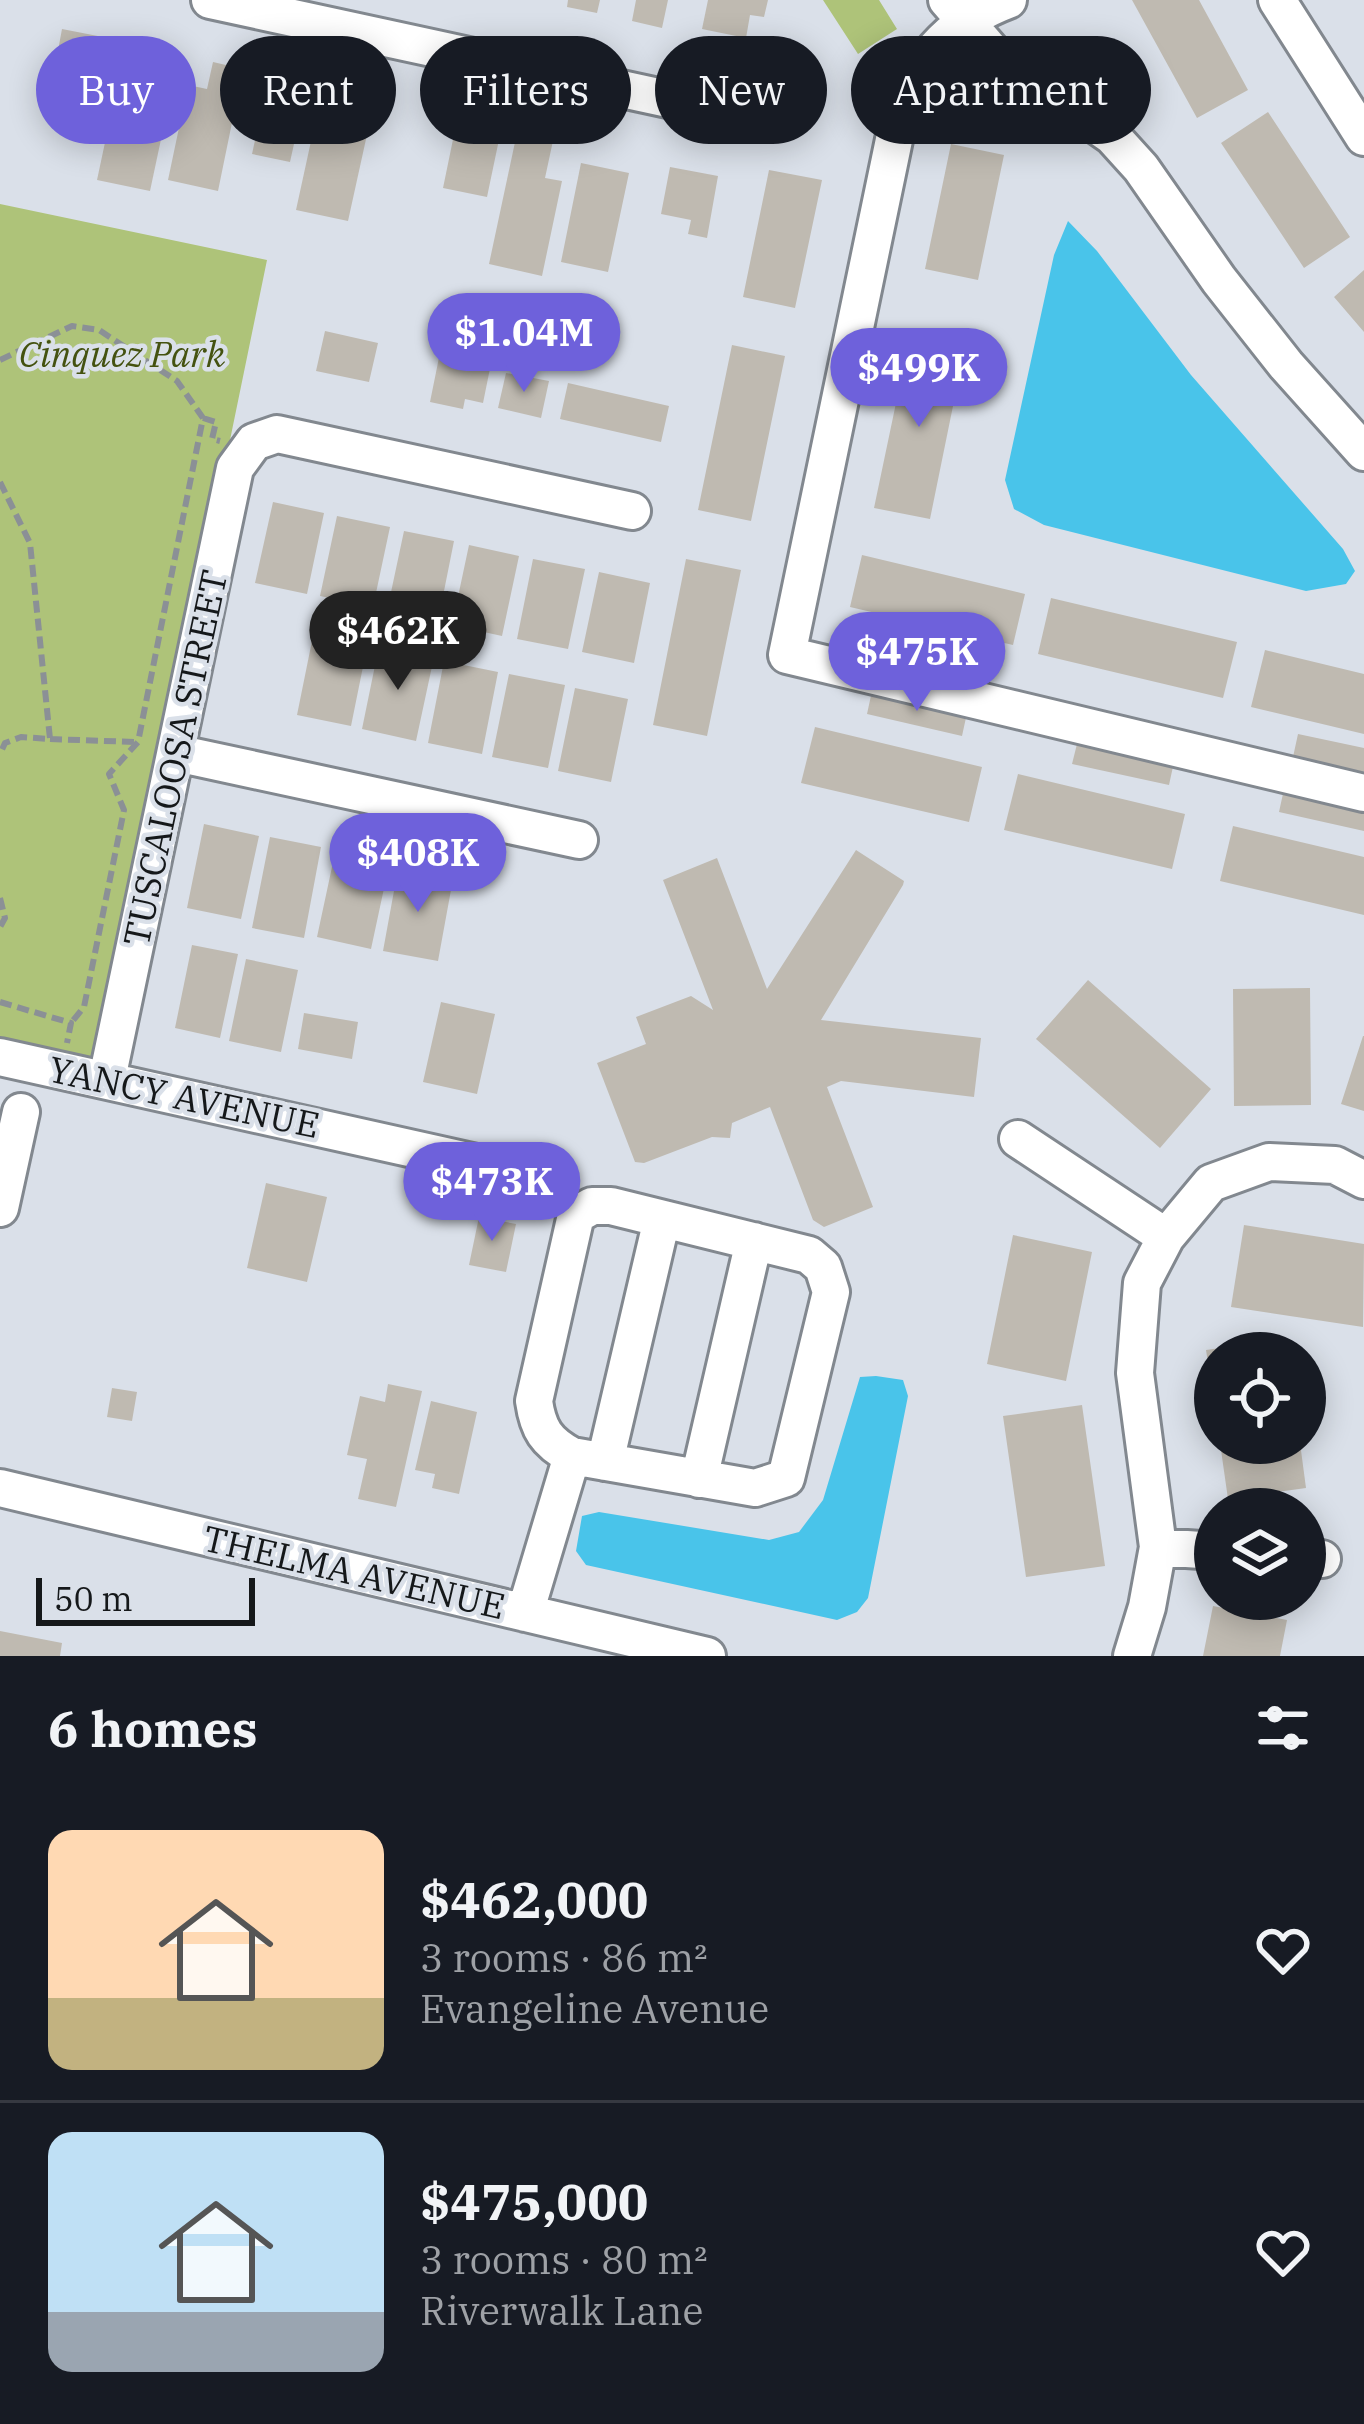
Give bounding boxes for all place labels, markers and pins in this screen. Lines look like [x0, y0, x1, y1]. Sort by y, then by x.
pin: $1.04M [426, 293, 622, 395]
pin: $499K [835, 328, 1003, 430]
pin: $462K [314, 591, 482, 693]
pin: $475K [833, 612, 1001, 714]
pin: $408K [334, 813, 502, 915]
pin: $473K [408, 1142, 576, 1244]

